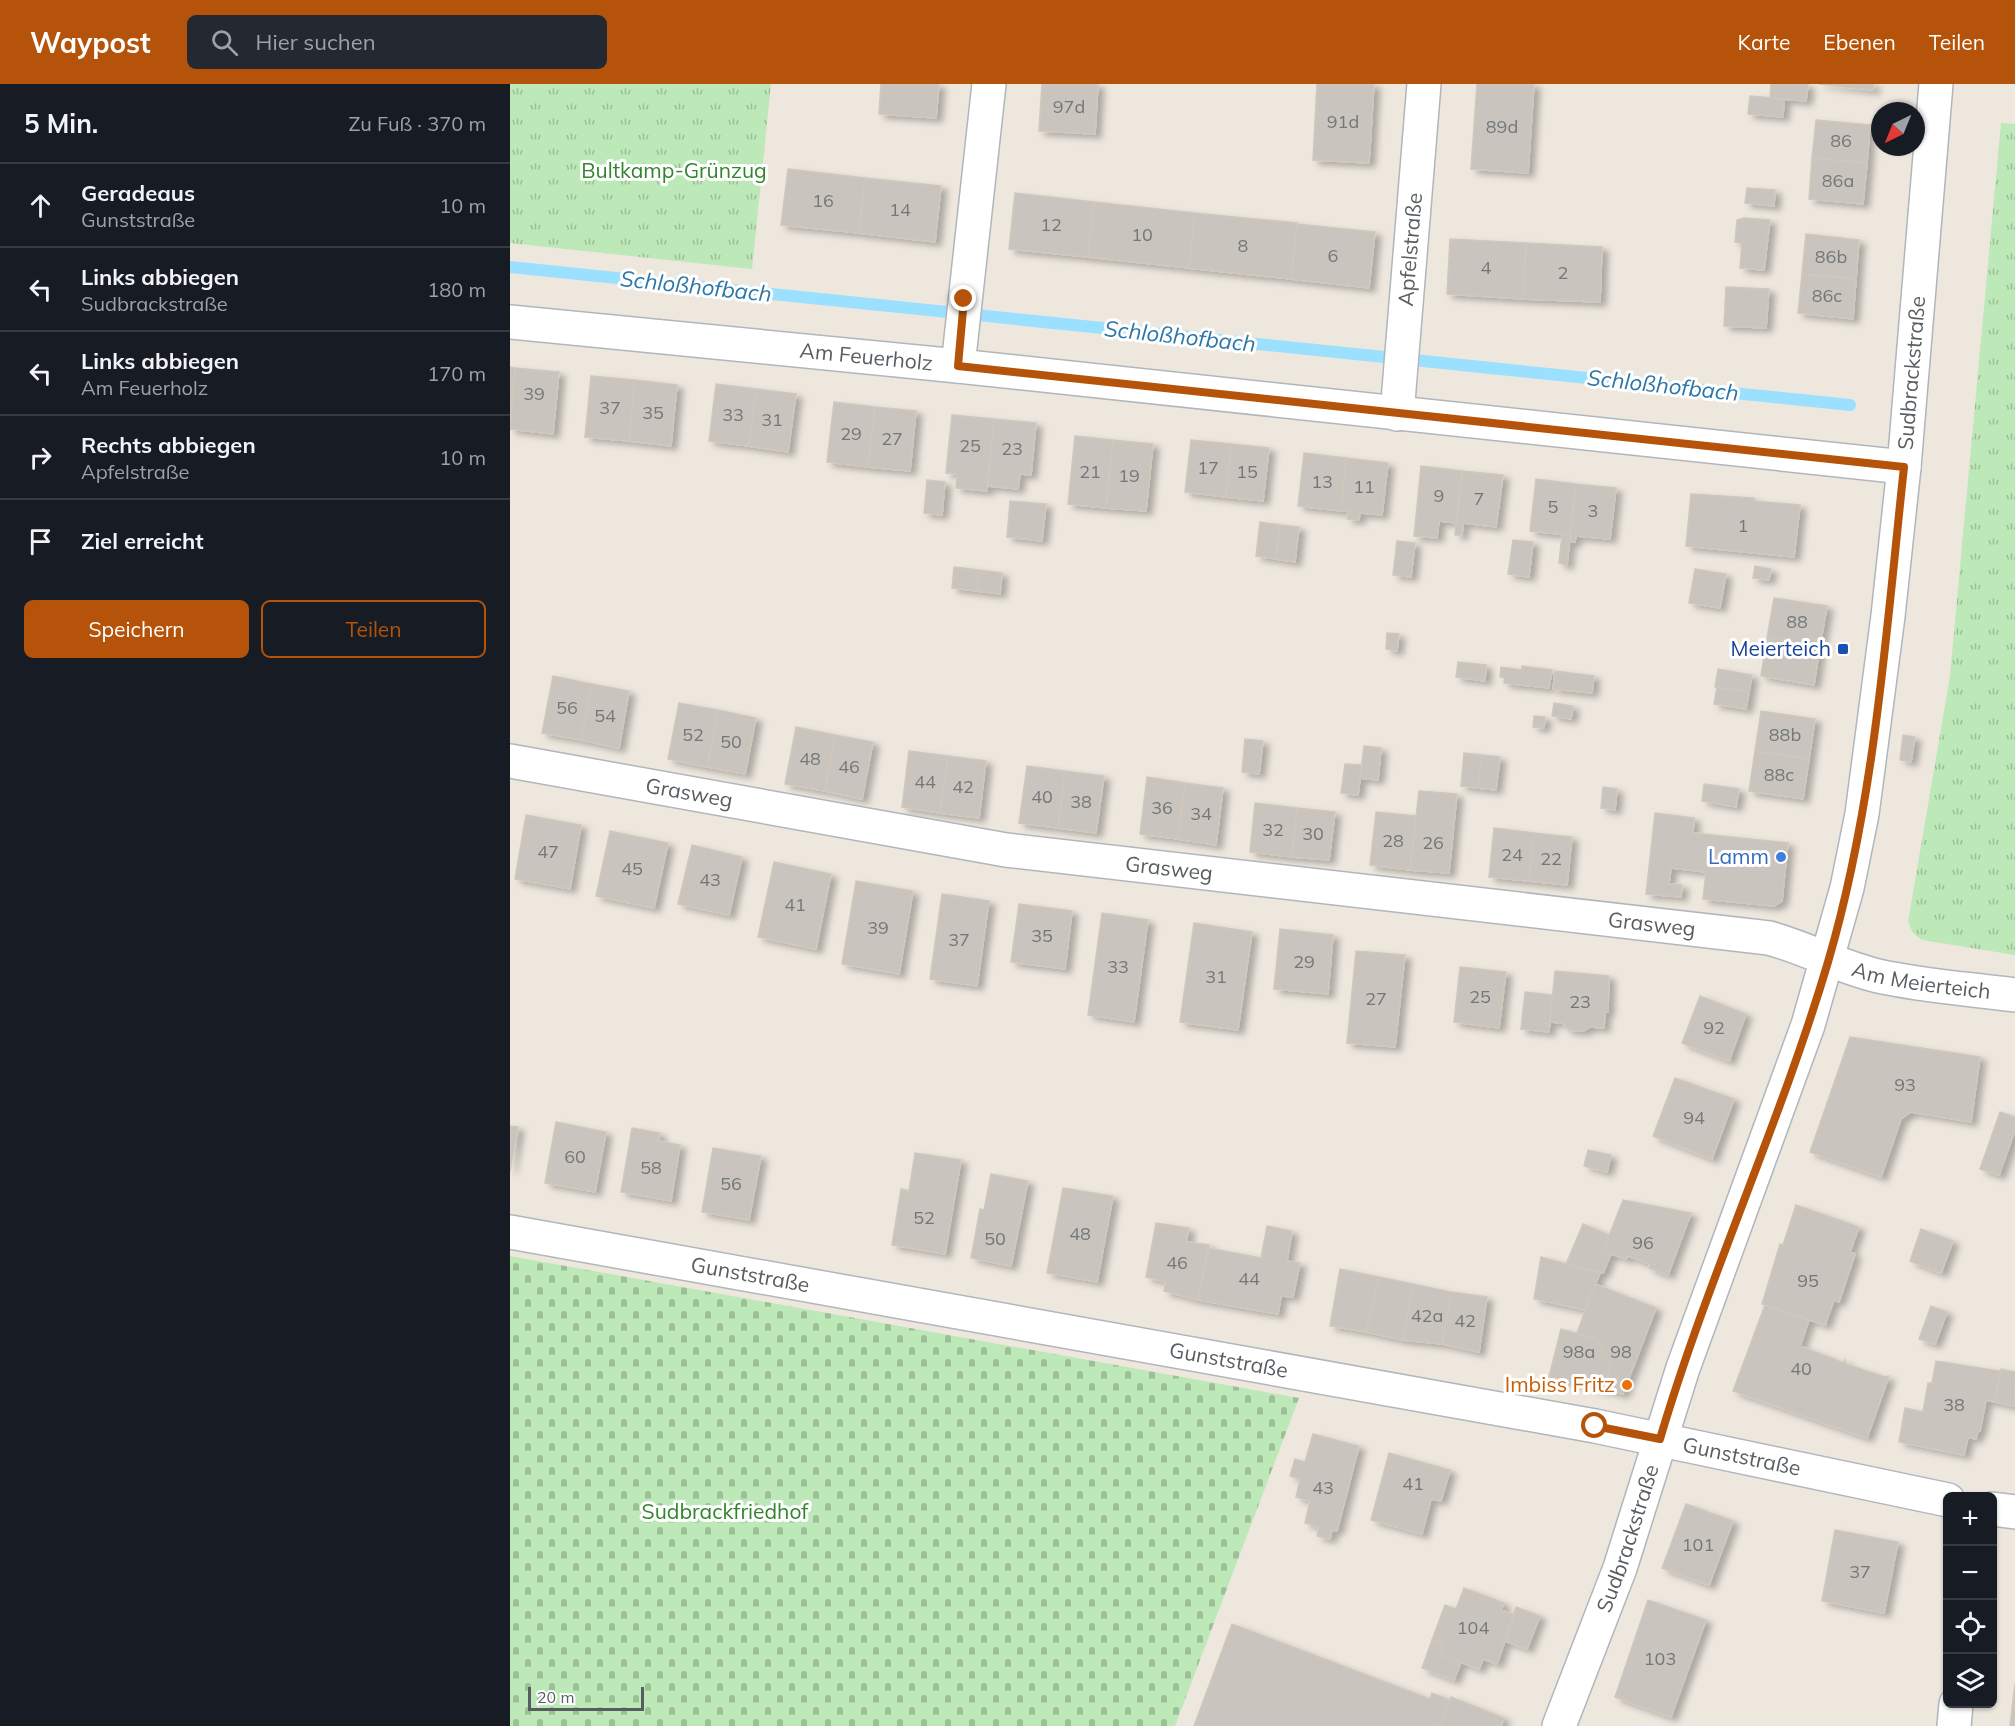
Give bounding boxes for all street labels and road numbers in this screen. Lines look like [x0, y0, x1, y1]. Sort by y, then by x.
street label: Apfelstraße [1392, 192, 1427, 307]
street label: Sudbrackstraße [1891, 295, 1930, 451]
street label: Am Feuerholz [799, 337, 934, 375]
street label: Grasweg [644, 772, 735, 813]
street label: Grasweg [1124, 850, 1214, 886]
street label: Grasweg [1607, 906, 1697, 941]
street label: Am Meierteich [1849, 955, 1992, 1004]
street label: Gunststraße [689, 1251, 812, 1297]
street label: Gunststraße [1167, 1336, 1290, 1383]
street label: Gunststraße [1680, 1431, 1803, 1481]
street label: Sudbrackstraße [1590, 1461, 1664, 1616]

